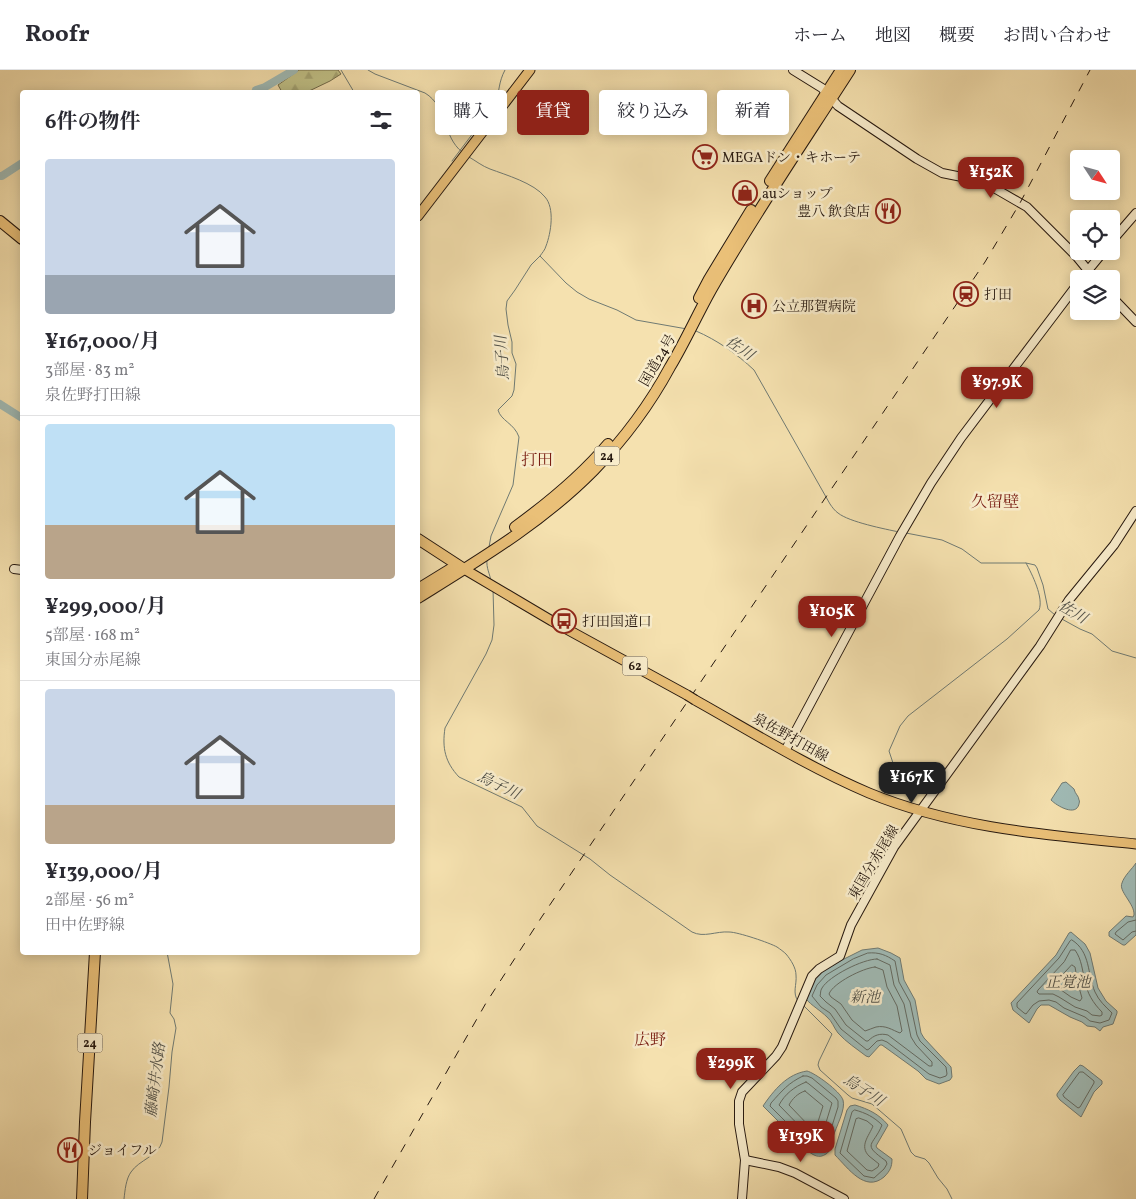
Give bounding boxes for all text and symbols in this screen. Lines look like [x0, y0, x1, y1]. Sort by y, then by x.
text: Roofr [25, 18, 90, 52]
text: ホーム [793, 24, 847, 49]
text: 地図 [875, 24, 911, 49]
text: 概要 [939, 24, 975, 49]
text: お問い合わせ [1003, 24, 1111, 49]
chip: 購入 [435, 90, 507, 135]
chip: 賃貸 [517, 90, 589, 135]
chip: 絞り込み [599, 90, 707, 135]
chip: 新着 [717, 90, 789, 135]
icon: filters [367, 106, 395, 134]
text: 6件の物件 [45, 108, 141, 137]
supermarket icon: MEGAドン・キホーテ [692, 144, 718, 170]
place label: MEGAドン・キホーテ [722, 149, 861, 168]
north arrow [1070, 150, 1120, 200]
map controls [1070, 150, 1120, 320]
pin: ¥152K [956, 156, 1026, 199]
text: ¥152K [969, 162, 1013, 184]
shop icon: auショップ [732, 180, 758, 206]
place label: auショップ [762, 185, 833, 204]
icon: home [175, 191, 265, 281]
restaurant icon: 豊八 飲食店 [875, 198, 901, 224]
place label: 豊八 飲食店 [797, 203, 870, 222]
button: locate [1070, 210, 1120, 260]
button: layers [1070, 270, 1120, 320]
station icon: 打田 [953, 281, 979, 307]
place label: 打田 [984, 286, 1012, 305]
hospital icon: 公立那賀病院 [741, 293, 767, 319]
place label: 公立那賀病院 [772, 298, 856, 317]
text: ¥167,000/月 [45, 328, 161, 357]
street label: 国道24号 [636, 331, 681, 390]
water label: 佐川 [721, 332, 759, 367]
water label: 烏子川 [491, 333, 516, 381]
text: 3部屋 · 83 m² [45, 360, 134, 382]
pin: ¥97.9K [956, 366, 1038, 409]
text: ¥97.9K [972, 372, 1022, 394]
text: 泉佐野打田線 [45, 385, 141, 407]
road number: 24 [594, 446, 620, 466]
district label: 打田 [521, 450, 553, 472]
icon: home [175, 457, 265, 547]
district label: 久留壁 [971, 492, 1019, 514]
text: ¥299,000/月 [45, 593, 167, 622]
pin: ¥105K [797, 596, 867, 638]
water label: 佐川 [1054, 597, 1092, 631]
text: ¥105K [809, 601, 855, 623]
bus stop icon: 打田国道口 [551, 608, 577, 634]
place label: 打田国道口 [582, 613, 652, 632]
text: 5部屋 · 168 m² [45, 625, 140, 647]
text: 東国分赤尾線 [45, 650, 141, 672]
road number: 62 [622, 656, 648, 676]
street label: 泉佐野打田線 [749, 710, 832, 767]
icon: home [175, 722, 265, 812]
pin: ¥167K [877, 762, 947, 804]
water label: 烏子川 [474, 767, 525, 807]
text: ¥167K [890, 767, 934, 789]
street label: 東国分赤尾線 [845, 822, 904, 904]
text: ¥139,000/月 [45, 858, 163, 887]
text: 2部屋 · 56 m² [45, 890, 134, 912]
text: 田中佐野線 [45, 915, 125, 937]
water label: 正覚池 [1045, 973, 1092, 994]
water label: 新池 [850, 988, 882, 1009]
district label: 広野 [634, 1030, 666, 1052]
road number: 24 [78, 1034, 102, 1052]
water label: 藤崎井水路 [141, 1041, 172, 1119]
pin: ¥299K [696, 1048, 766, 1090]
text: ¥299K [707, 1053, 755, 1075]
water label: 烏子川 [839, 1070, 889, 1113]
pin: ¥139K [766, 1120, 836, 1163]
text: ¥139K [779, 1126, 823, 1148]
restaurant icon: ジョイフル [57, 1137, 83, 1163]
place label: ジョイフル [88, 1142, 157, 1161]

